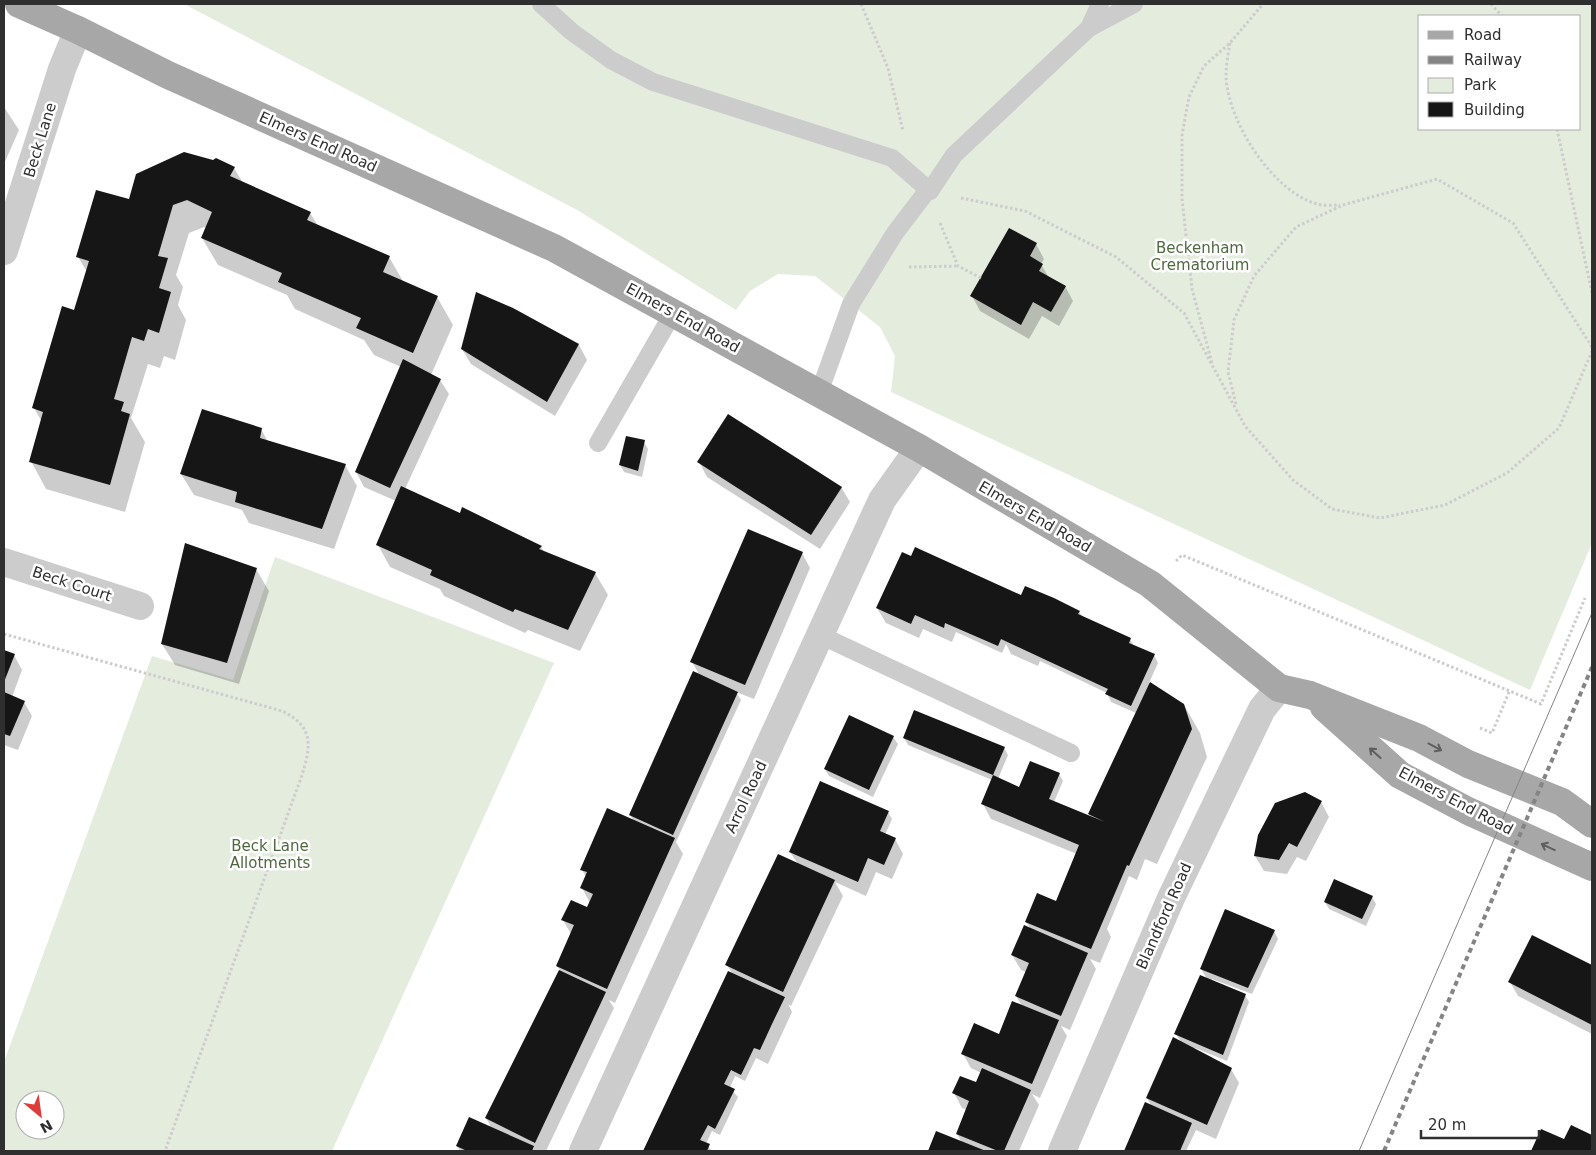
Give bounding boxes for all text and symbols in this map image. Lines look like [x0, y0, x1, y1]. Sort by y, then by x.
legend [1418, 15, 1581, 130]
text: Road [1464, 26, 1502, 44]
text: Railway [1464, 51, 1522, 69]
text: Park [1464, 76, 1497, 94]
street label: Beck Lane [20, 100, 60, 180]
text: Building [1464, 101, 1525, 119]
street label: Elmers End Road [256, 108, 380, 176]
park label: Beckenham Crematorium [1151, 239, 1249, 274]
street label: Elmers End Road [623, 279, 743, 357]
street label: Elmers End Road [975, 477, 1095, 557]
street label: Beck Court [30, 563, 114, 605]
one-way arrow [1428, 742, 1443, 752]
one-way arrow [1369, 747, 1382, 759]
street label: Arrol Road [721, 758, 771, 836]
street label: Elmers End Road [1396, 763, 1516, 839]
park label: Beck Lane Allotments [230, 837, 311, 872]
one-way arrow [1541, 842, 1556, 852]
street label: Blandford Road [1132, 860, 1196, 972]
north arrow [15, 1090, 65, 1140]
scale bar [1421, 1108, 1538, 1140]
text: 20 m [1428, 1116, 1466, 1134]
text: N [37, 1117, 55, 1136]

